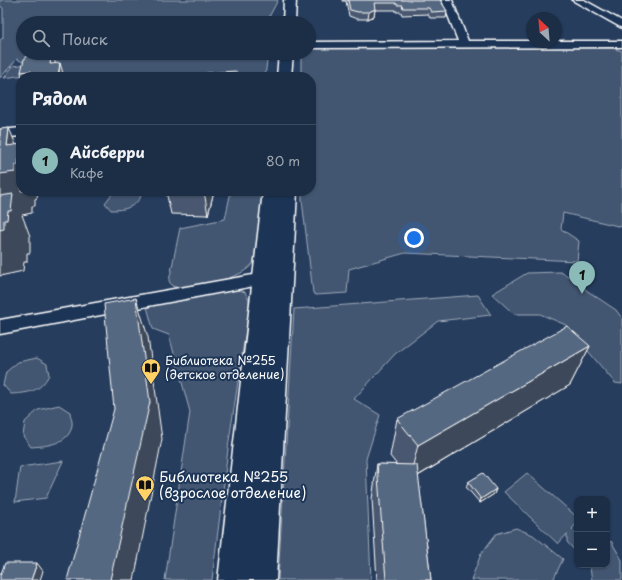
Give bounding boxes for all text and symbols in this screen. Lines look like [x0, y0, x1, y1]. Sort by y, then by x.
north arrow [526, 12, 562, 48]
search box [16, 16, 316, 60]
icon: search [30, 27, 52, 49]
text: Поиск [62, 27, 108, 50]
text: Рядом [32, 85, 87, 111]
text: Айсберри [70, 140, 145, 163]
text: 1 [42, 151, 48, 170]
text: 80 m [266, 151, 300, 170]
text: Кафе [70, 163, 103, 182]
your location [404, 228, 424, 248]
pin: 1 [569, 261, 595, 294]
place label: Библиотека №255 (детское отделение) [165, 351, 284, 383]
library icon: Библиотека №255 (детское отделение) [140, 357, 162, 385]
place label: Библиотека №255 (взрослое отделение) [159, 466, 306, 503]
library icon: Библиотека №255 (взрослое отделение) [134, 474, 156, 502]
map controls [574, 496, 610, 568]
button: + [574, 496, 610, 532]
button: − [574, 532, 610, 568]

